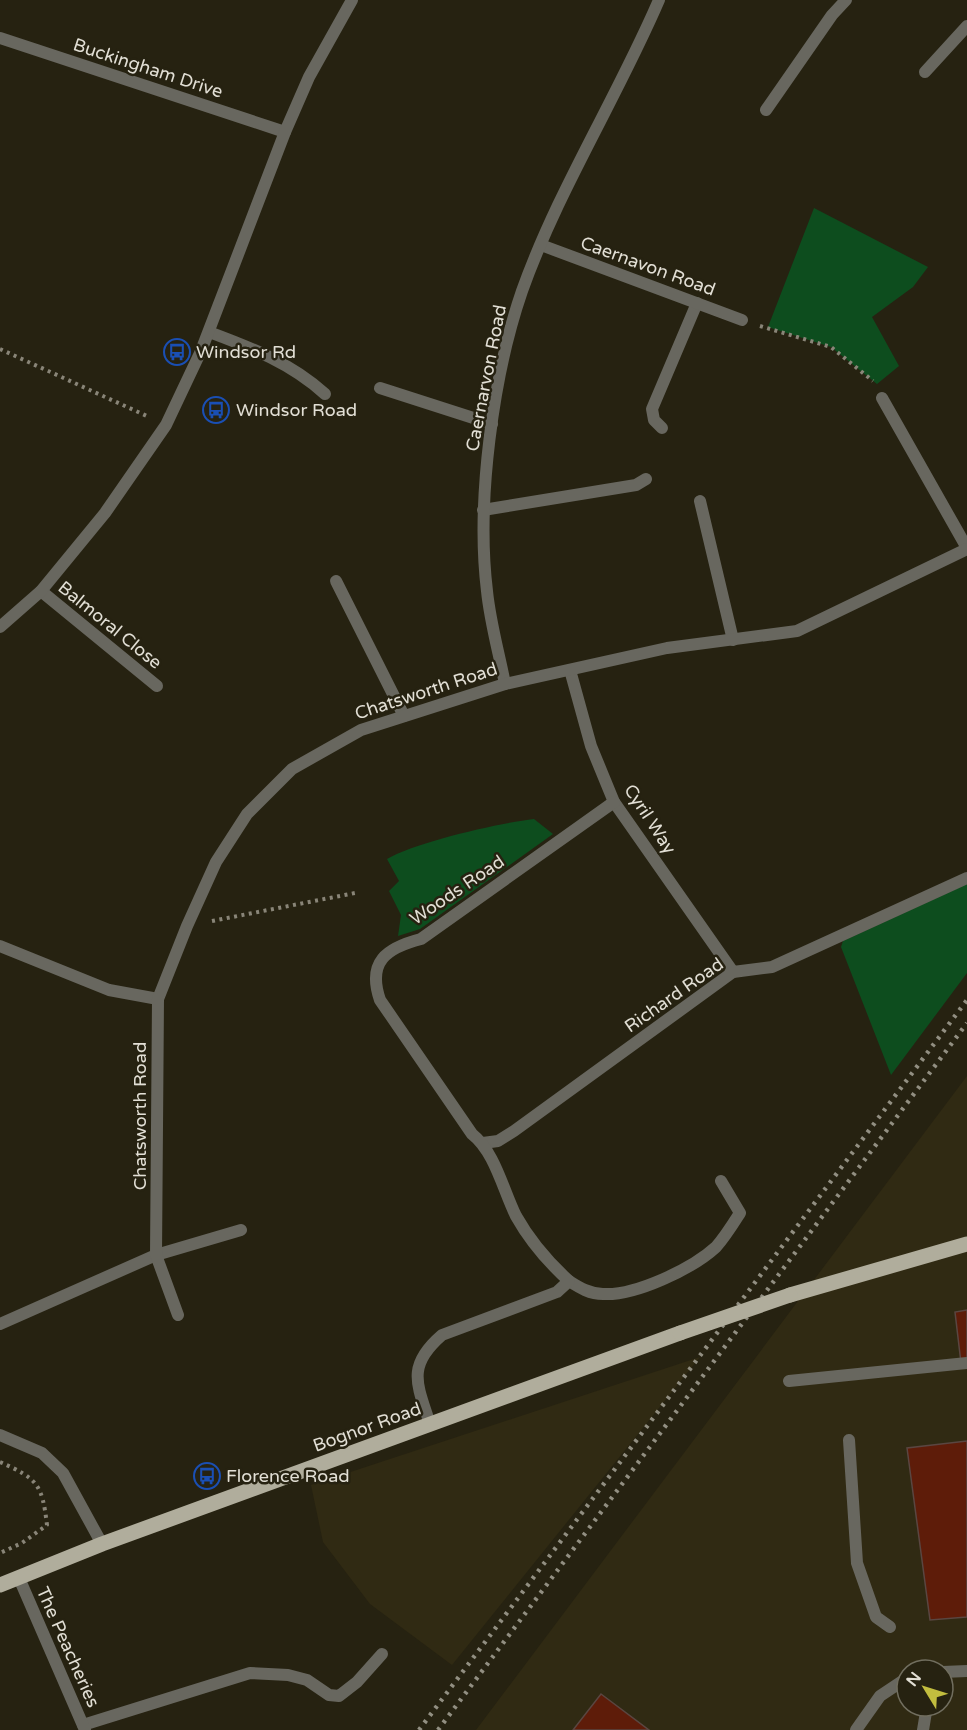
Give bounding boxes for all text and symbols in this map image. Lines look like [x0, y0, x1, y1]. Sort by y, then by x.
street label: Buckingham Drive [70, 33, 226, 103]
street label: Caernavon Road [578, 231, 718, 301]
street label: Caernarvon Road [461, 303, 511, 453]
bus stop icon: Windsor Rd [162, 337, 192, 367]
place label: Windsor Rd [196, 341, 296, 363]
bus stop icon: Windsor Road [201, 395, 231, 425]
place label: Windsor Road [236, 399, 357, 421]
street label: Balmoral Close [54, 576, 166, 674]
street label: Chatsworth Road [352, 658, 500, 724]
street label: Cyril Way [619, 780, 681, 858]
street label: Woods Road [406, 850, 508, 930]
street label: Richard Road [620, 953, 728, 1037]
street label: Chatsworth Road [129, 1042, 151, 1190]
street label: Bognor Road [310, 1397, 424, 1457]
bus stop icon: Florence Road [192, 1461, 222, 1491]
place label: Florence Road [226, 1465, 350, 1487]
street label: The Peacheries [32, 1583, 104, 1711]
north arrow [895, 1658, 955, 1718]
text: N [902, 1668, 926, 1691]

